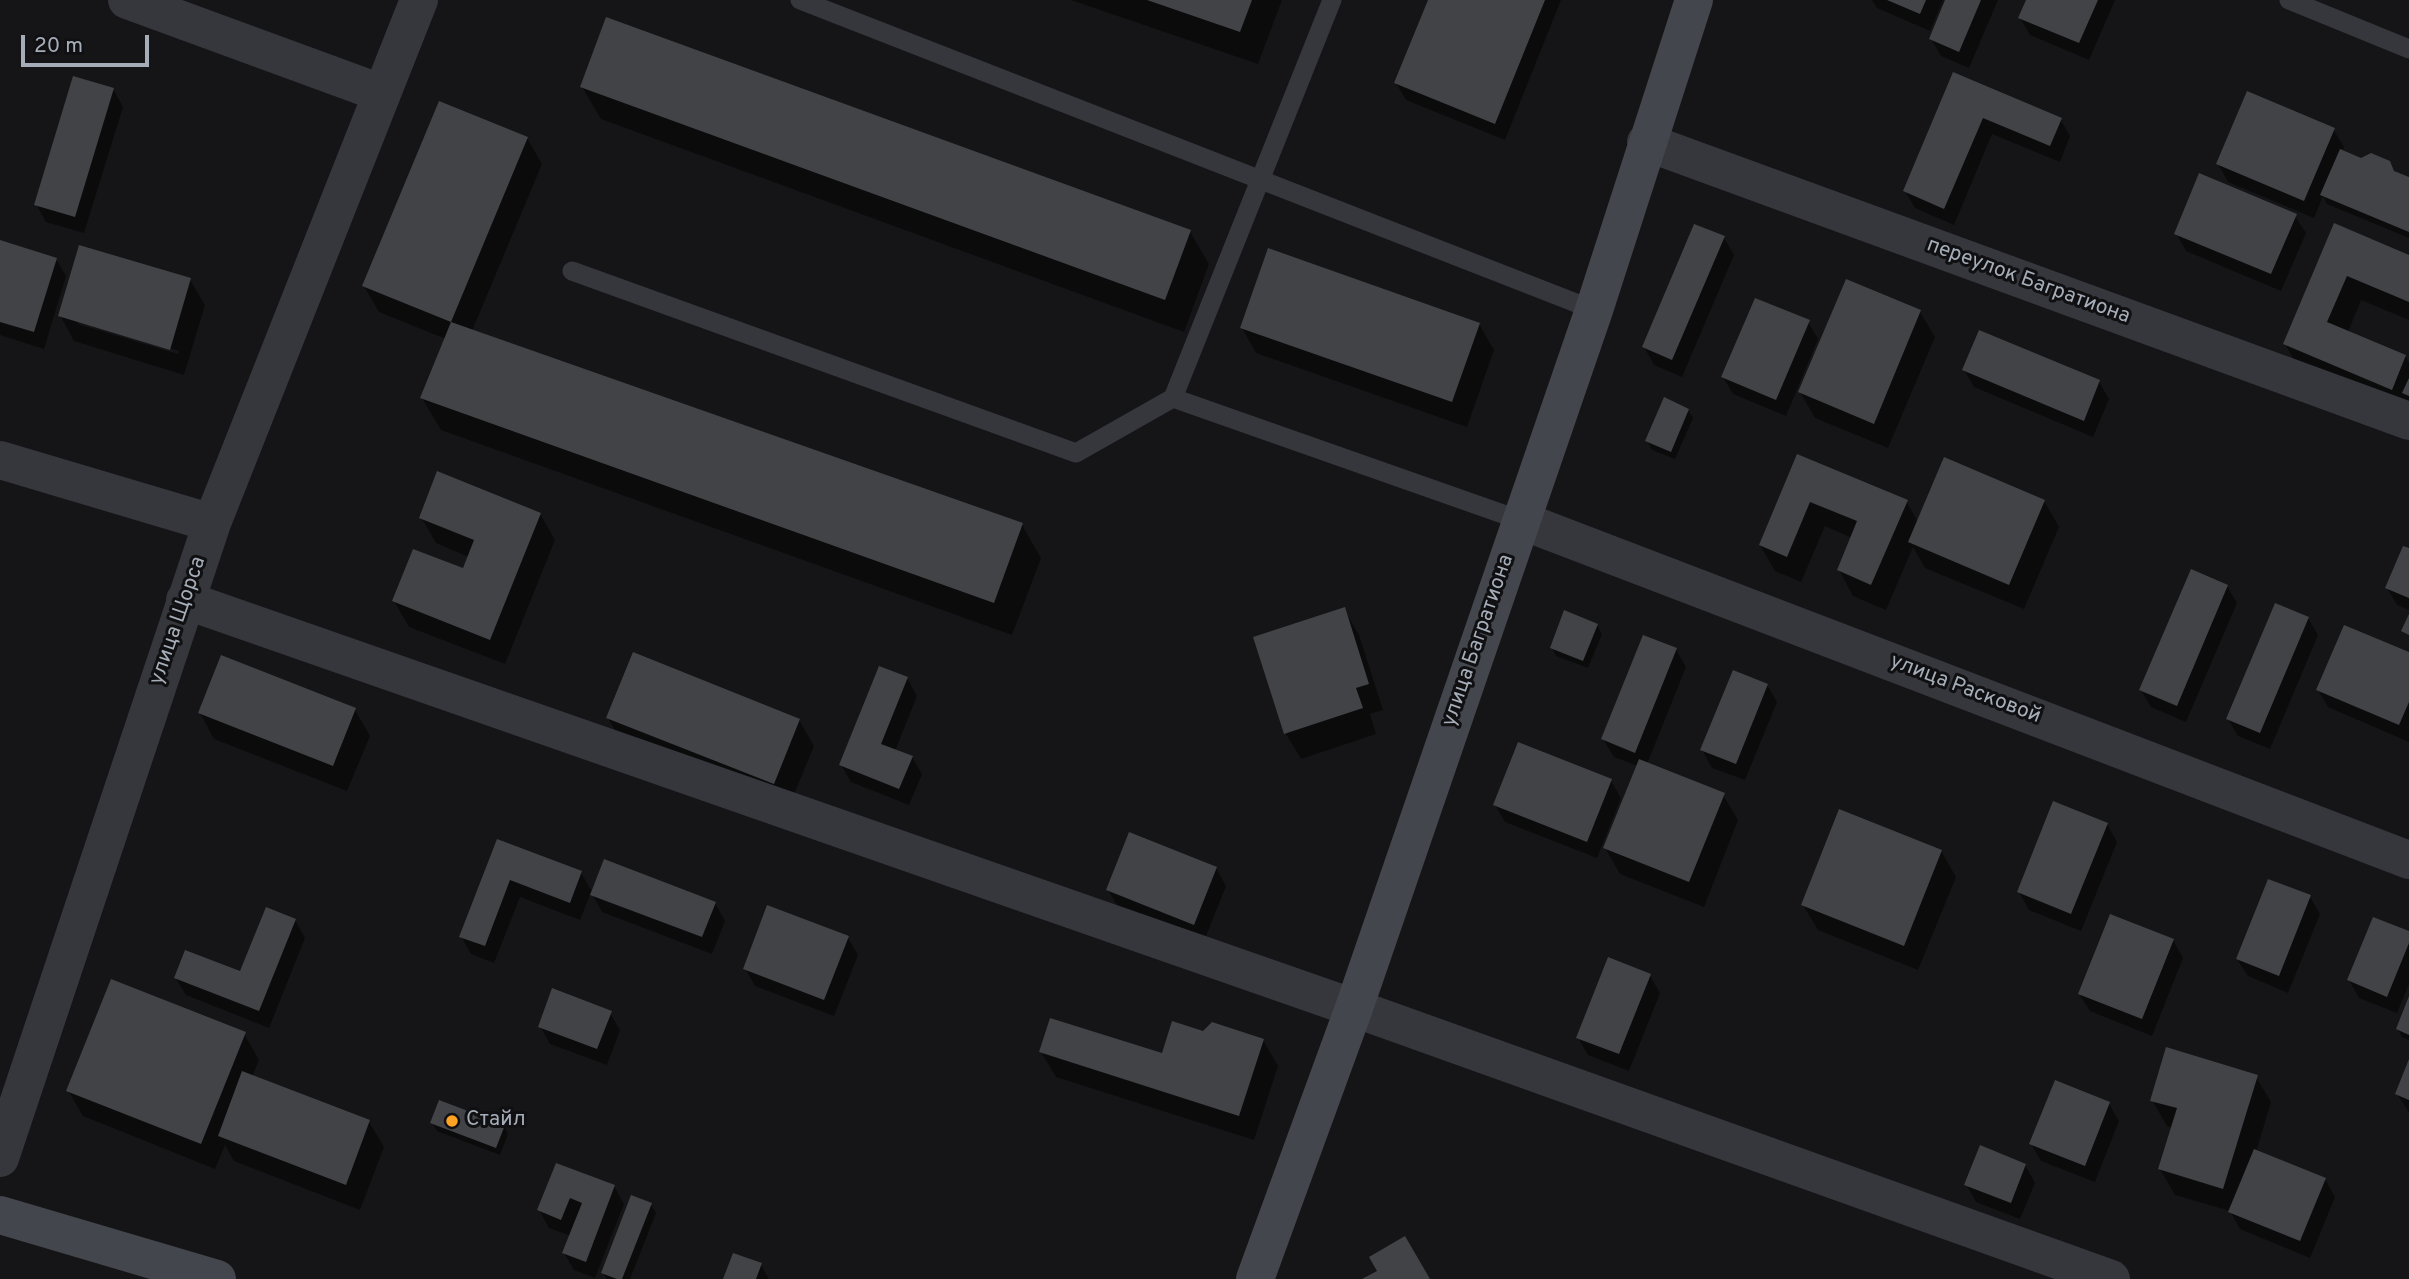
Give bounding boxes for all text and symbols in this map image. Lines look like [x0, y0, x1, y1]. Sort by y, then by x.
scale bar [24, 21, 152, 65]
text: 20 m [34, 33, 83, 60]
street label: переулок Багратиона [1923, 233, 2133, 331]
street label: улица Багратиона [1438, 552, 1520, 730]
street label: улица Щорса [145, 554, 213, 688]
street label: улица Расковой [1886, 650, 2044, 730]
place label: Стайл [466, 1108, 526, 1134]
marker: Стайл [444, 1113, 460, 1129]

